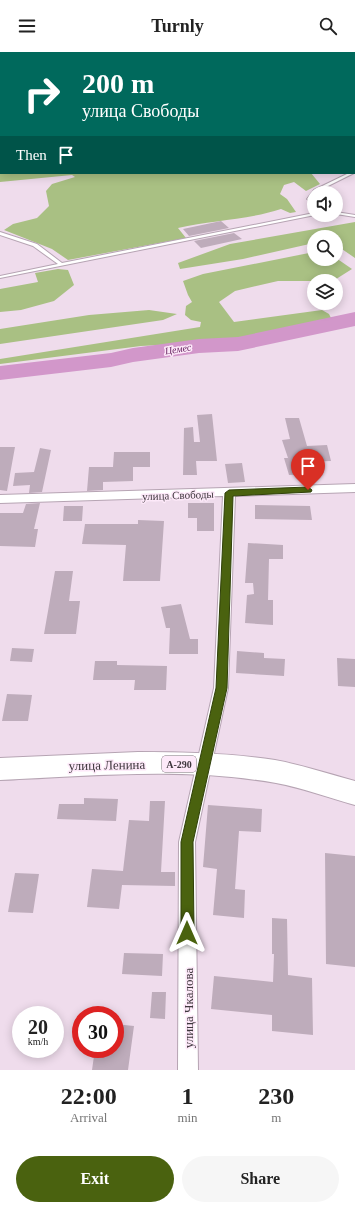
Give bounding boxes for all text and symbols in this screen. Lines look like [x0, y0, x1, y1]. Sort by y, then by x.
icon: menu [16, 15, 38, 37]
icon: search [317, 15, 339, 37]
text: Turnly [151, 16, 204, 36]
icon: right [16, 68, 68, 120]
text: 200 m [82, 68, 154, 99]
text: улица Свободы [82, 101, 199, 121]
icon: arrive [55, 144, 77, 166]
text: Then [16, 147, 47, 163]
map controls [307, 186, 343, 310]
button: sound [307, 186, 343, 222]
button: search [307, 230, 343, 266]
button: layers [307, 274, 343, 310]
water label: Цемес [163, 341, 193, 357]
pin [291, 449, 325, 490]
icon: arrive [297, 455, 319, 477]
street label: улица Свободы [142, 488, 215, 502]
road number: А-290 [162, 756, 196, 772]
street label: улица Ленина [69, 757, 146, 773]
position arrow [166, 912, 208, 954]
street label: улица Чкалова [181, 968, 196, 1048]
speed limit sign: 30 [72, 1006, 124, 1058]
text: 20 [28, 1016, 48, 1038]
text: km/h [28, 1036, 48, 1047]
text: 22:00 [61, 1083, 117, 1109]
text: 1 [181, 1083, 193, 1109]
text: 230 [258, 1083, 294, 1109]
text: Arrival [70, 1110, 107, 1125]
text: min [177, 1110, 198, 1125]
text: m [271, 1110, 281, 1125]
button: Exit [16, 1156, 174, 1202]
button: Share [182, 1156, 339, 1202]

